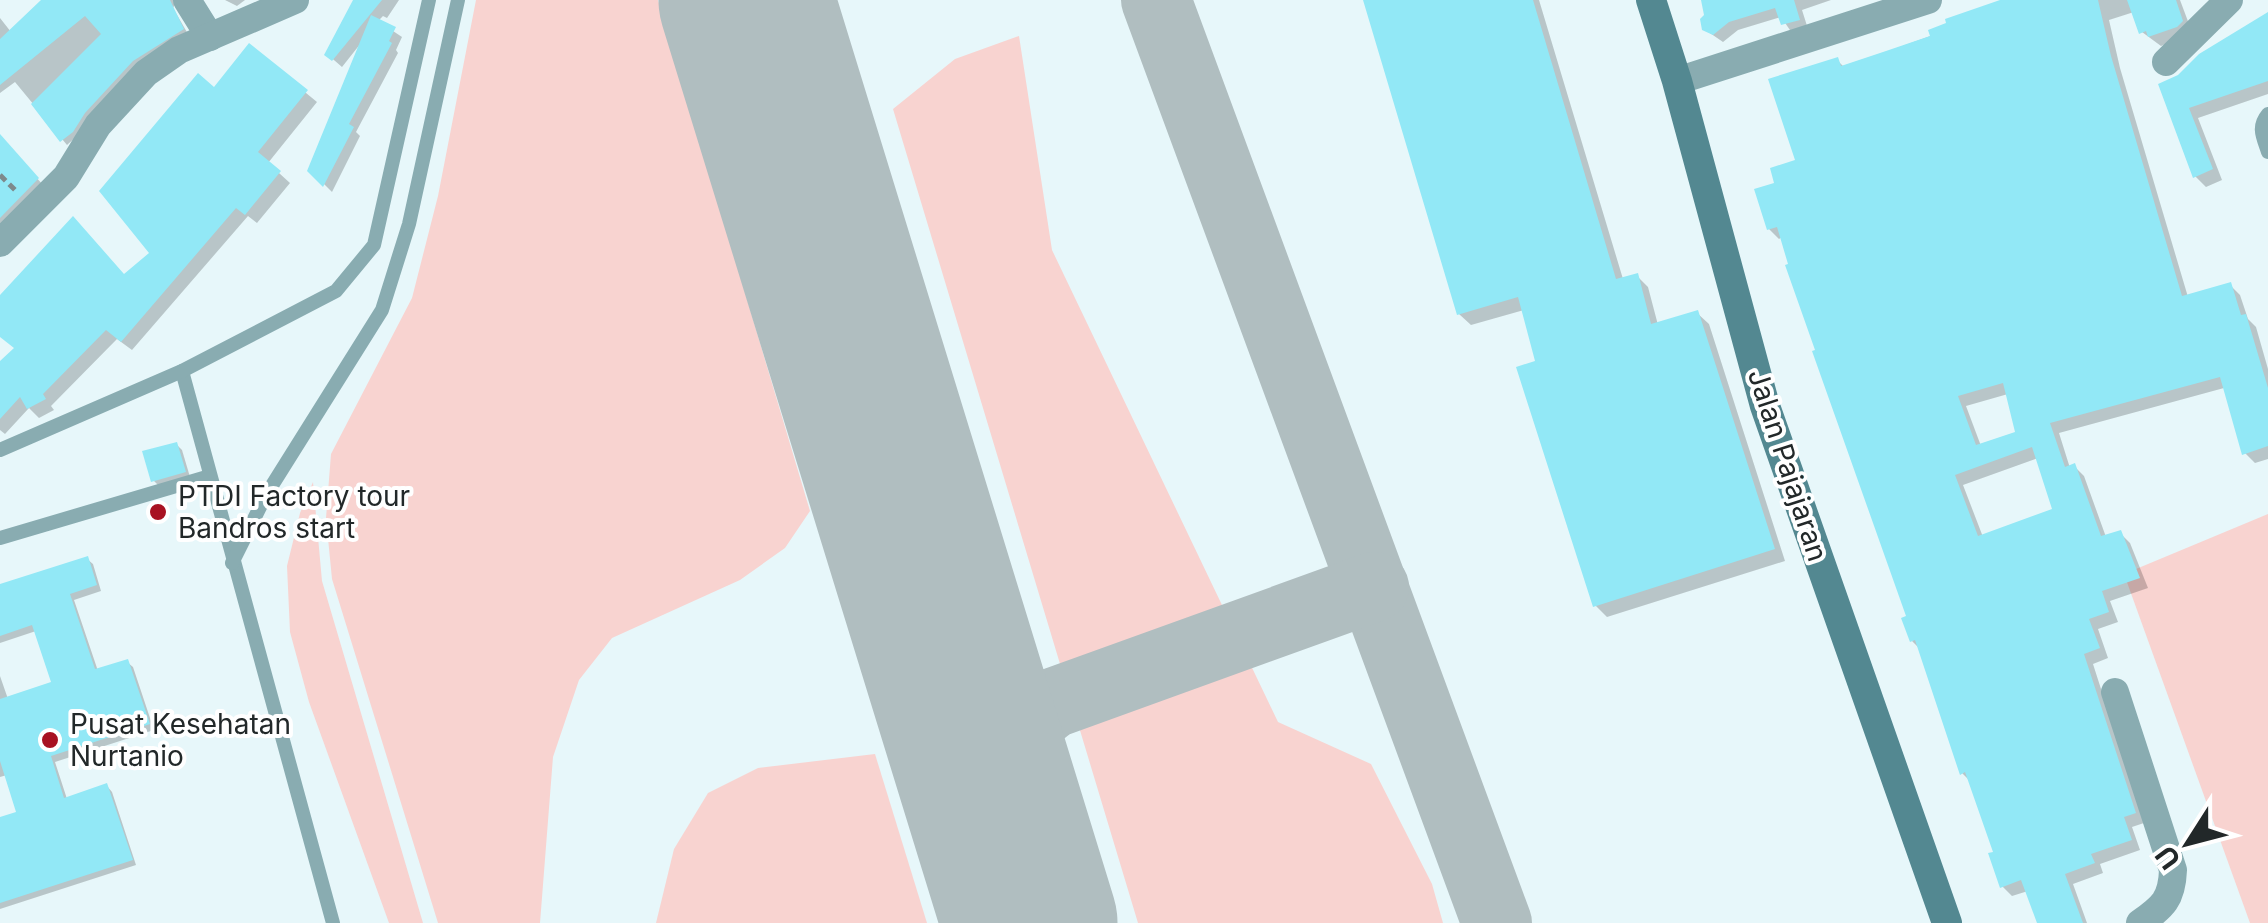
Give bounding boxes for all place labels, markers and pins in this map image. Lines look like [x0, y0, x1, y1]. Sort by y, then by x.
place label: PTDI Factory tour Bandros start [178, 479, 410, 545]
marker: PTDI Factory tour Bandros start [147, 501, 169, 523]
place label: Pusat Kesehatan Nurtanio [70, 707, 291, 773]
marker: Pusat Kesehatan Nurtanio [39, 729, 61, 751]

